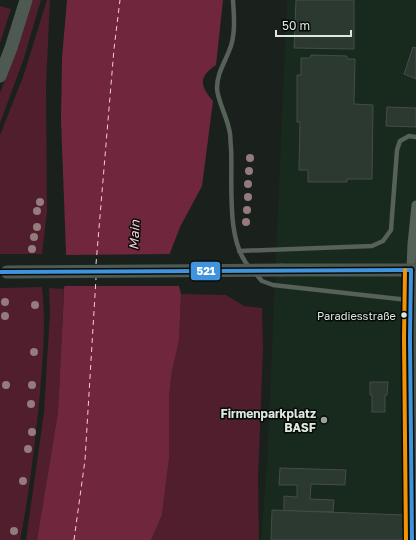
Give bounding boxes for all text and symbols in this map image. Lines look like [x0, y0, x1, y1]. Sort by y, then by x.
scale bar [276, 12, 351, 38]
text: 50 m [282, 18, 310, 33]
water label: Main [125, 219, 143, 250]
line badge: 521 [190, 261, 221, 281]
text: 521 [196, 264, 216, 277]
place label: Paradiesstraße [317, 309, 396, 322]
marker: Paradiesstraße [399, 310, 409, 320]
place label: Firmenparkplatz BASF [221, 406, 316, 435]
marker: Firmenparkplatz BASF [319, 415, 329, 425]

